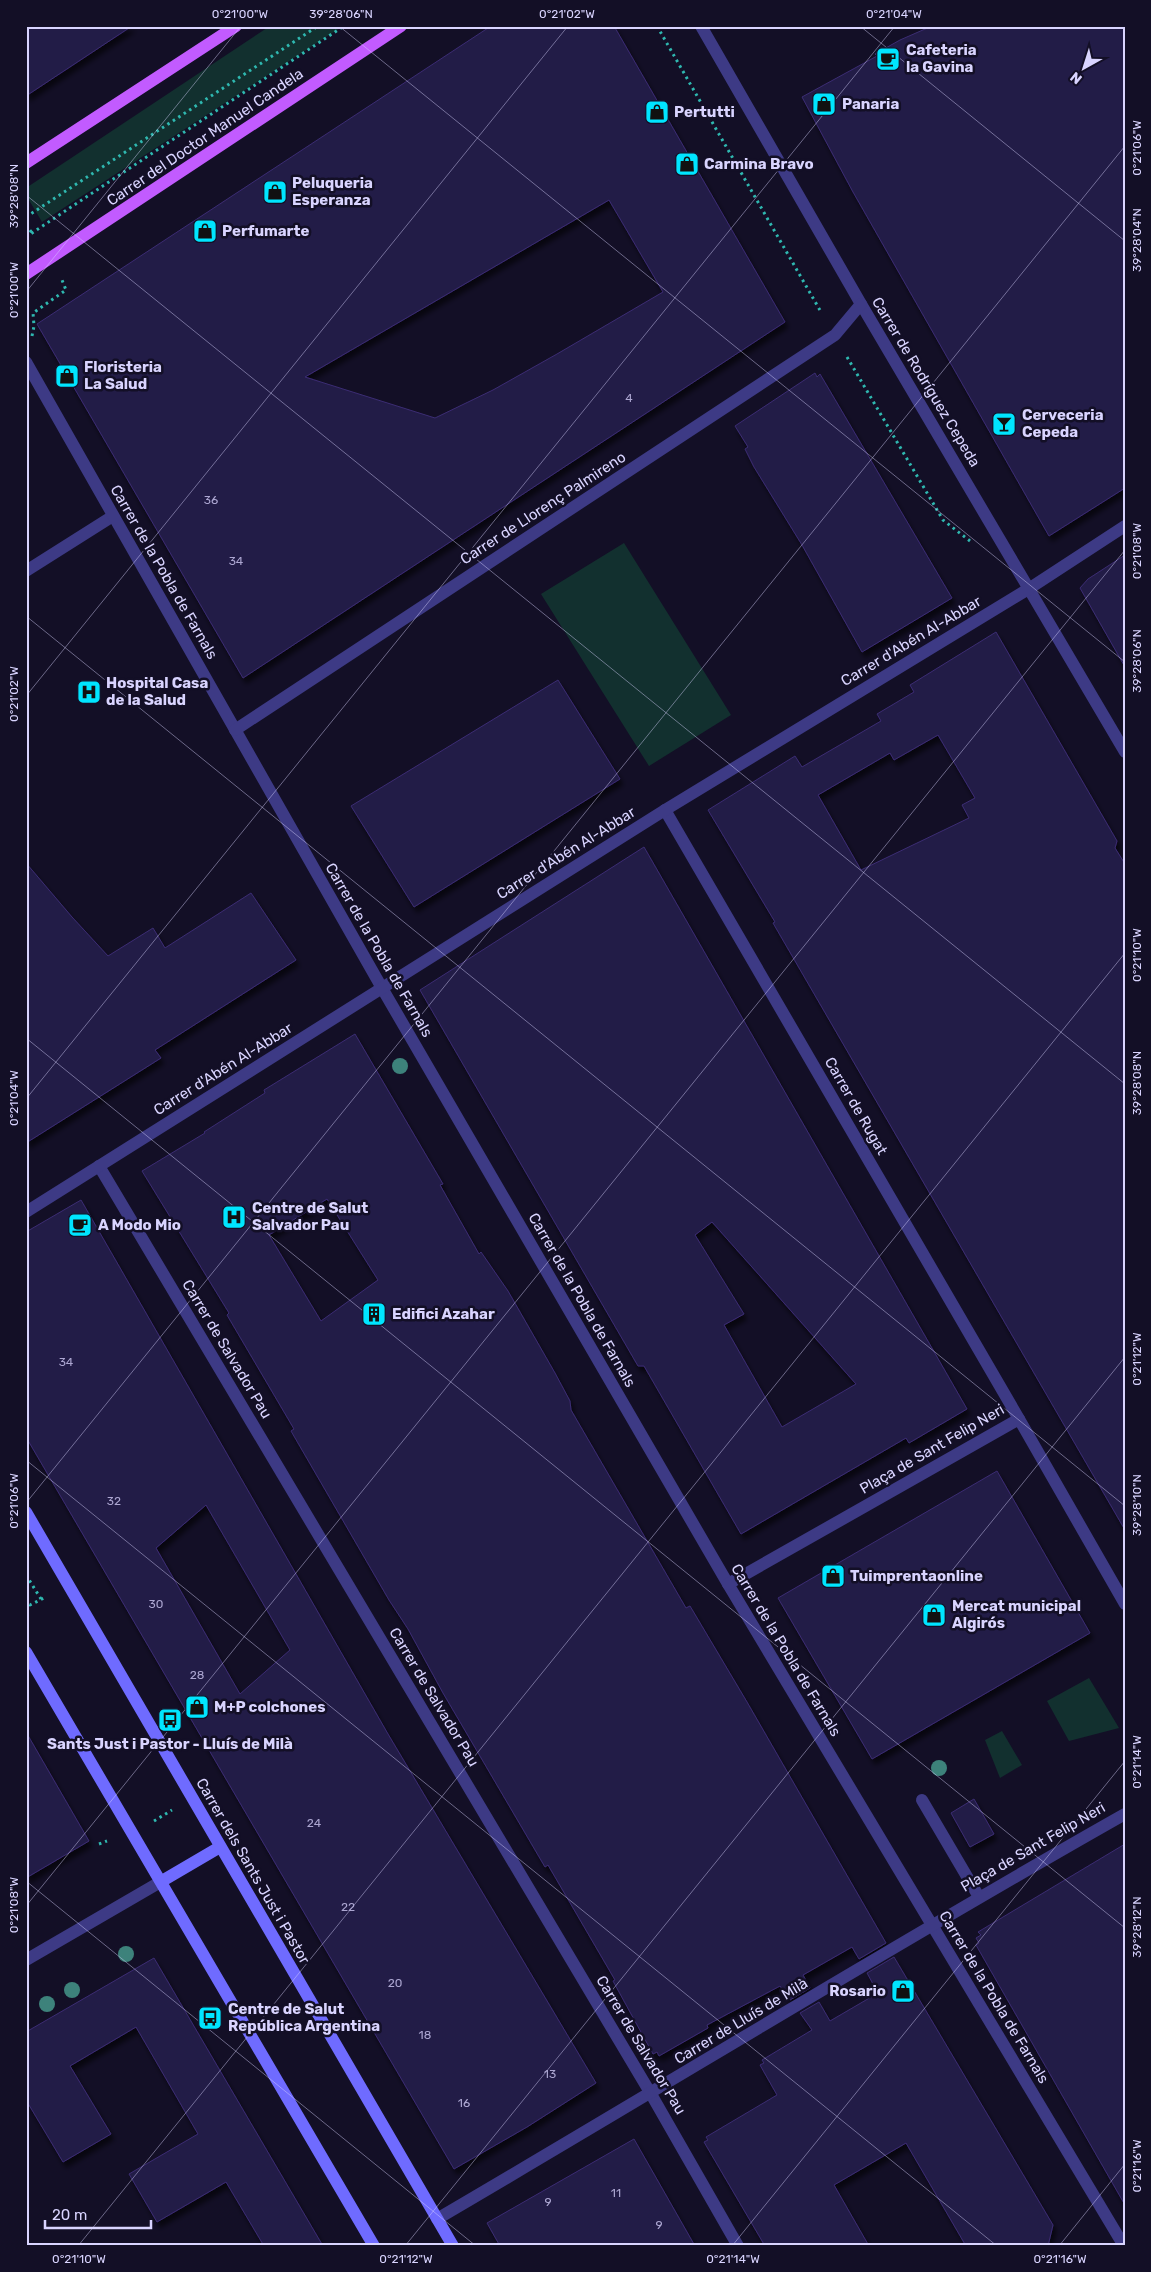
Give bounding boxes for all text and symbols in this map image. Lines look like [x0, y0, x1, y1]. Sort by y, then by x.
text: 0°21'00"W [212, 7, 269, 21]
text: 39°28'06"N [309, 7, 373, 21]
text: 0°21'02"W [539, 7, 595, 21]
text: 0°21'04"W [866, 7, 922, 21]
place label: Cafeteria la Gavina [906, 41, 977, 76]
north arrow [1058, 42, 1108, 92]
cafe icon: Cafeteria la Gavina [875, 46, 901, 72]
street label: Carrer del Doctor Manuel Candela [103, 64, 307, 210]
text: N [1067, 68, 1085, 87]
shop icon: Panaria [811, 91, 837, 117]
place label: Panaria [842, 95, 899, 113]
shop icon: Pertutti [644, 99, 670, 125]
place label: Pertutti [674, 103, 735, 121]
text: 0°21'06"W [1130, 120, 1144, 176]
shop icon: Carmina Bravo [674, 151, 700, 177]
place label: Carmina Bravo [704, 155, 814, 173]
text: 39°28'08"N [7, 164, 21, 228]
place label: Peluqueria Esperanza [292, 174, 373, 209]
shop icon: Peluqueria Esperanza [262, 179, 288, 205]
text: 39°28'04"N [1130, 208, 1144, 272]
shop icon: Perfumarte [192, 218, 218, 244]
place label: Perfumarte [222, 222, 309, 240]
text: 0°21'00"W [7, 261, 21, 318]
street label: Carrer de Rodríguez Cepeda [868, 294, 984, 470]
place label: Floristeria La Salud [84, 358, 162, 393]
shop icon: Floristeria La Salud [54, 363, 80, 389]
house number: 4 [625, 391, 633, 405]
place label: Cerveceria Cepeda [1022, 406, 1104, 441]
bar icon: Cerveceria Cepeda [991, 411, 1017, 437]
street label: Carrer de Llorenç Palmireno [457, 448, 629, 568]
street label: Carrer de la Pobla de Farnals [107, 482, 222, 663]
house number: 36 [204, 493, 218, 507]
text: 0°21'08"W [1130, 522, 1144, 579]
house number: 34 [229, 554, 244, 568]
street label: Carrer d'Abén Al-Abbar [838, 592, 985, 690]
text: 39°28'06"N [1130, 629, 1144, 693]
text: 0°21'02"W [7, 666, 21, 722]
place label: Hospital Casa de la Salud [106, 674, 208, 709]
hospital icon: Hospital Casa de la Salud [76, 679, 102, 705]
street label: Carrer d'Abén Al-Abbar [493, 803, 639, 903]
street label: Carrer de la Pobla de Farnals [322, 860, 437, 1041]
text: 0°21'10"W [1130, 928, 1144, 982]
street label: Carrer d'Abén Al-Abbar [150, 1019, 296, 1119]
text: 39°28'08"N [1130, 1051, 1144, 1115]
street label: Carrer de Rugat [821, 1054, 891, 1158]
text: 0°21'04"W [7, 1070, 21, 1126]
place label: Centre de Salut Salvador Pau [252, 1199, 368, 1234]
hospital icon: Centre de Salut Salvador Pau [221, 1204, 247, 1230]
street label: Carrer de la Pobla de Farnals [525, 1210, 640, 1391]
cafe icon: A Modo Mio [67, 1212, 93, 1238]
place label: A Modo Mio [98, 1216, 181, 1234]
street label: Carrer de Salvador Pau [178, 1276, 276, 1422]
building icon: Edifici Azahar [361, 1301, 387, 1327]
place label: Edifici Azahar [392, 1305, 495, 1323]
text: 0°21'12"W [1130, 1332, 1144, 1386]
house number: 34 [59, 1355, 74, 1369]
street label: Plaça de Sant Felip Neri [856, 1400, 1008, 1498]
text: 0°21'06"W [7, 1473, 21, 1529]
text: 39°28'10"N [1130, 1474, 1144, 1536]
house number: 32 [107, 1494, 121, 1508]
street label: Carrer de la Pobla de Farnals [727, 1560, 845, 1740]
shop icon: Tuimprentaonline [820, 1563, 846, 1589]
place label: Tuimprentaonline [850, 1567, 983, 1585]
house number: 30 [149, 1597, 163, 1611]
place label: Mercat municipal Algirós [952, 1597, 1081, 1632]
shop icon: Mercat municipal Algirós [921, 1602, 947, 1628]
street label: Carrer de Salvador Pau [385, 1624, 483, 1770]
house number: 28 [190, 1668, 204, 1682]
shop icon: M+P colchones [184, 1694, 210, 1720]
place label: M+P colchones [214, 1698, 325, 1716]
bus stop icon: Sants Just i Pastor - Lluís de Milà [157, 1707, 183, 1733]
place label: Sants Just i Pastor - Lluís de Milà [47, 1735, 293, 1753]
text: 0°21'14"W [1130, 1735, 1144, 1789]
street label: Carrer dels Sants Just i Pastor [192, 1775, 314, 1967]
street label: Plaça de Sant Felip Neri [957, 1798, 1109, 1896]
house number: 24 [307, 1816, 322, 1830]
text: 0°21'08"W [7, 1876, 21, 1933]
text: 39°28'12"N [1130, 1896, 1144, 1958]
house number: 22 [341, 1900, 355, 1914]
street label: Carrer de la Pobla de Farnals [935, 1907, 1053, 2087]
street label: Carrer de Salvador Pau [592, 1972, 690, 2118]
street label: Carrer de Lluís de Milà [671, 1974, 811, 2068]
house number: 20 [388, 1976, 402, 1990]
shop icon: Rosario [890, 1978, 916, 2004]
place label: Rosario [829, 1982, 886, 2000]
place label: Centre de Salut República Argentina [228, 2000, 380, 2035]
bus stop icon: Centre de Salut República Argentina [197, 2005, 223, 2031]
house number: 18 [419, 2028, 431, 2042]
house number: 13 [544, 2067, 556, 2081]
house number: 16 [458, 2096, 470, 2110]
text: 0°21'16"W [1130, 2139, 1144, 2193]
house number: 11 [611, 2186, 621, 2200]
house number: 9 [544, 2195, 552, 2209]
scale bar [45, 2197, 151, 2229]
text: 20 m [52, 2206, 87, 2224]
house number: 9 [655, 2218, 663, 2232]
text: 0°21'10"W [52, 2252, 106, 2266]
text: 0°21'12"W [379, 2252, 433, 2266]
text: 0°21'14"W [706, 2252, 760, 2266]
text: 0°21'16"W [1033, 2252, 1087, 2266]

